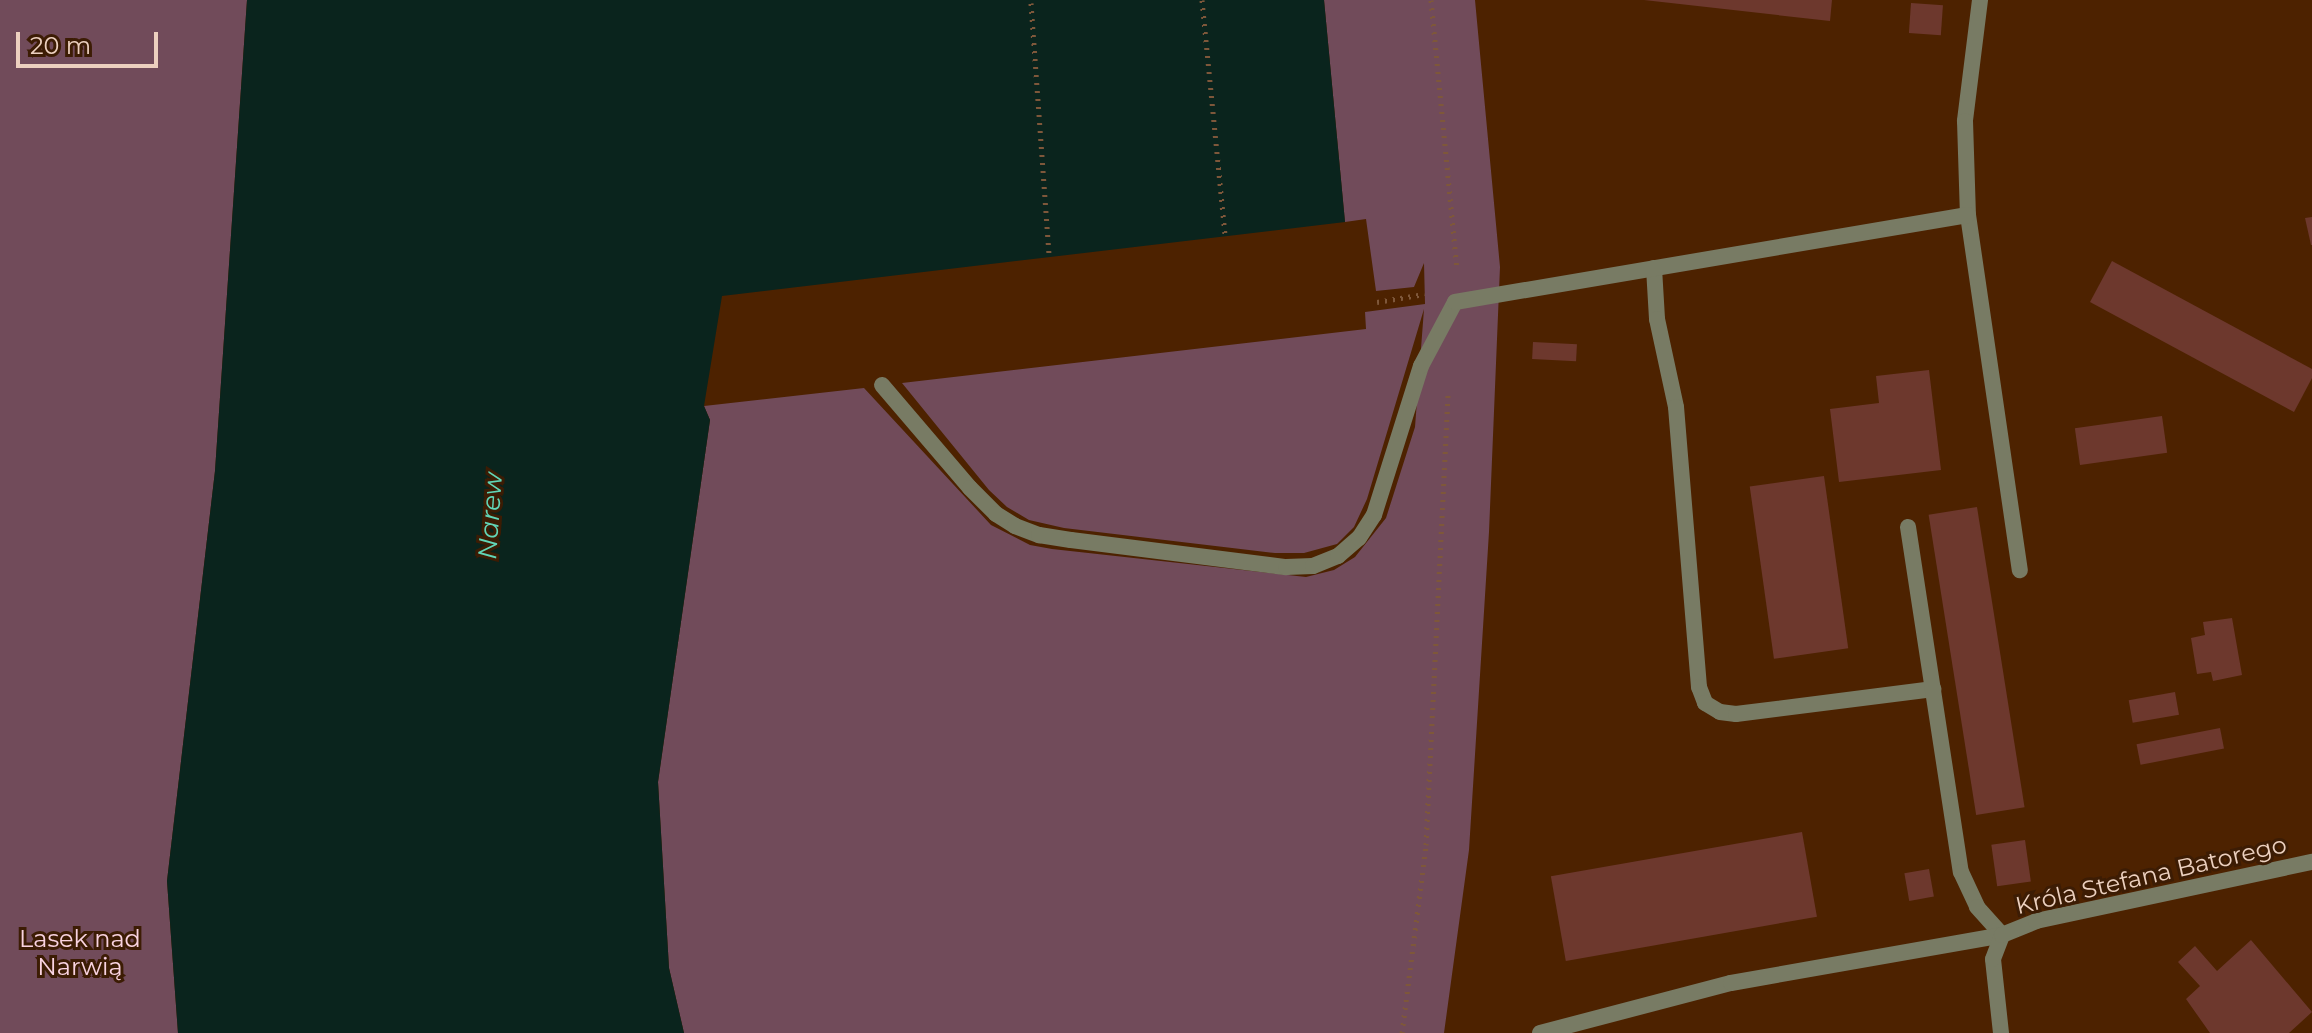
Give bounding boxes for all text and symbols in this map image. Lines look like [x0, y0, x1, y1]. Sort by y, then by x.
scale bar [20, 16, 162, 66]
text: 20 m [30, 31, 91, 60]
water label: Narew [472, 471, 510, 561]
street label: Króla Stefana Batorego [2013, 830, 2289, 920]
park label: Lasek nad Narwią [19, 925, 141, 981]

